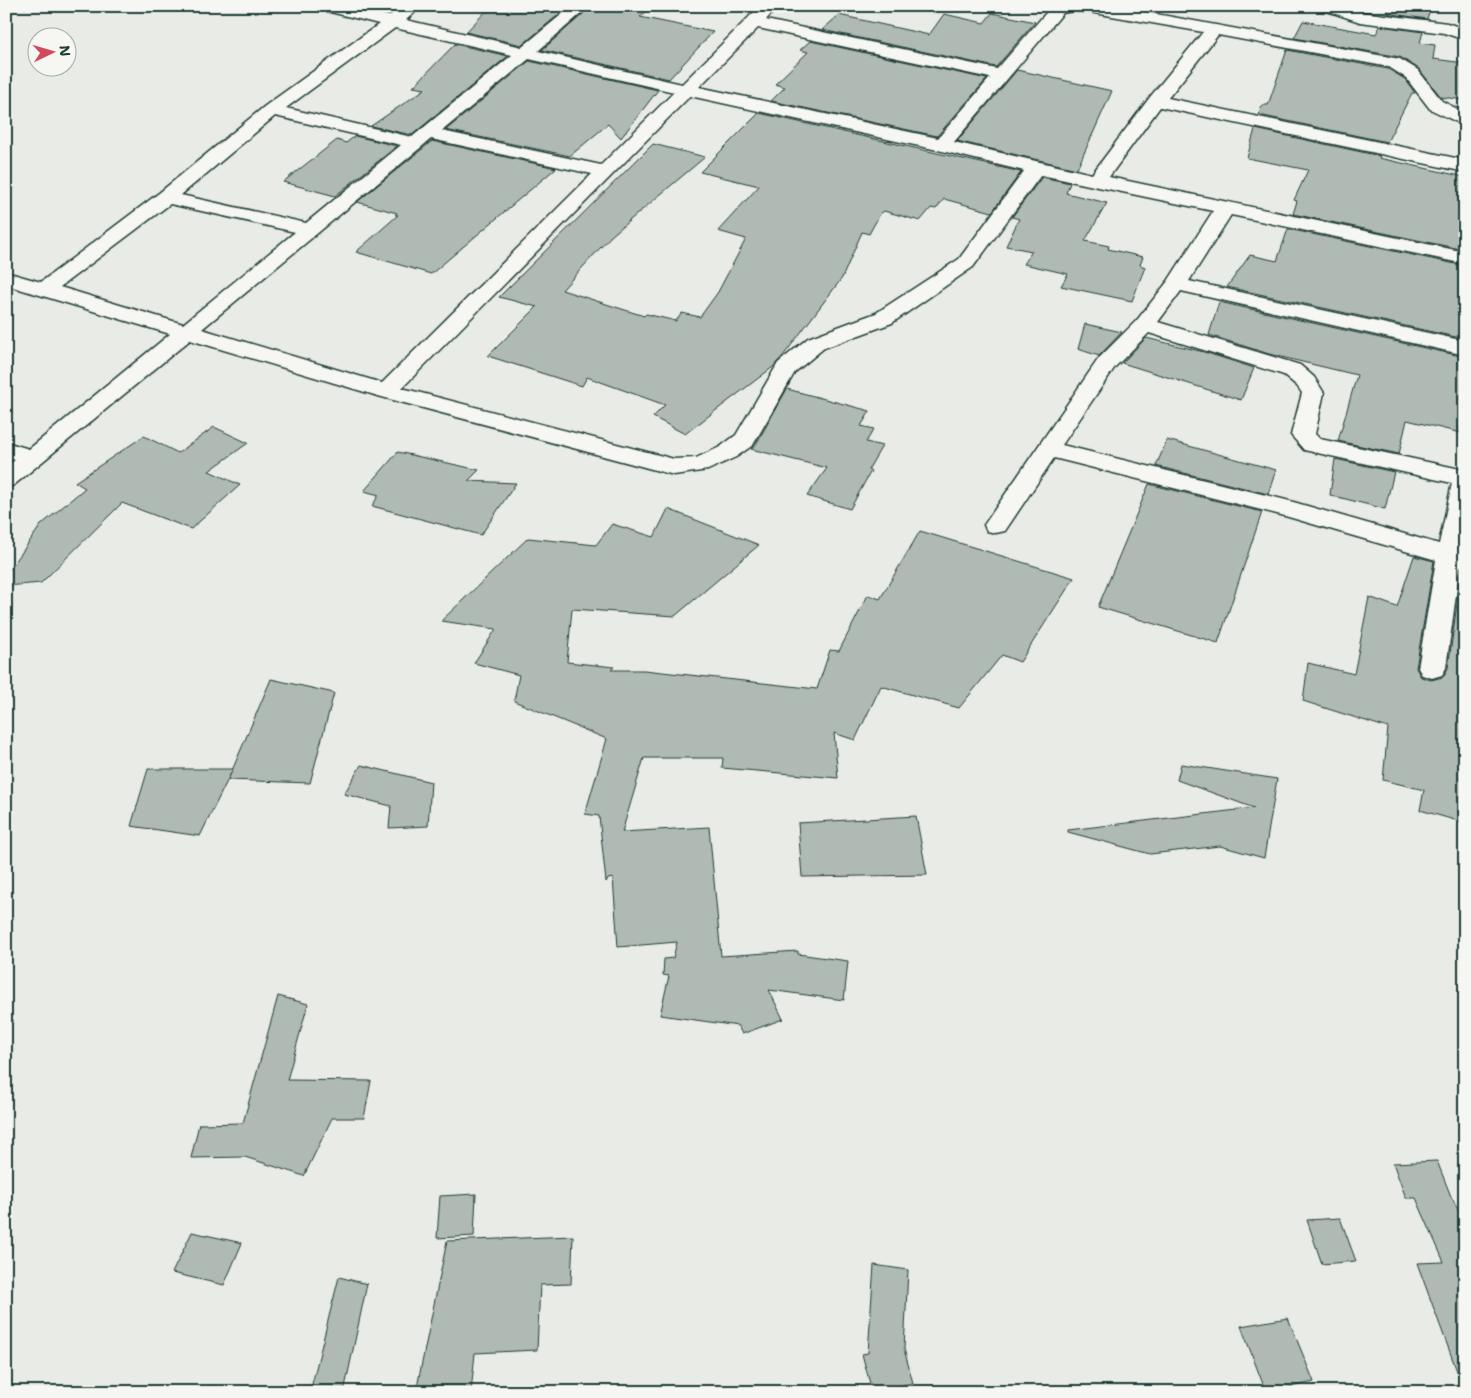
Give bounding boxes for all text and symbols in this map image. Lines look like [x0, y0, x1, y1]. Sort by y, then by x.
north arrow [28, 28, 78, 78]
text: N [56, 45, 74, 57]

